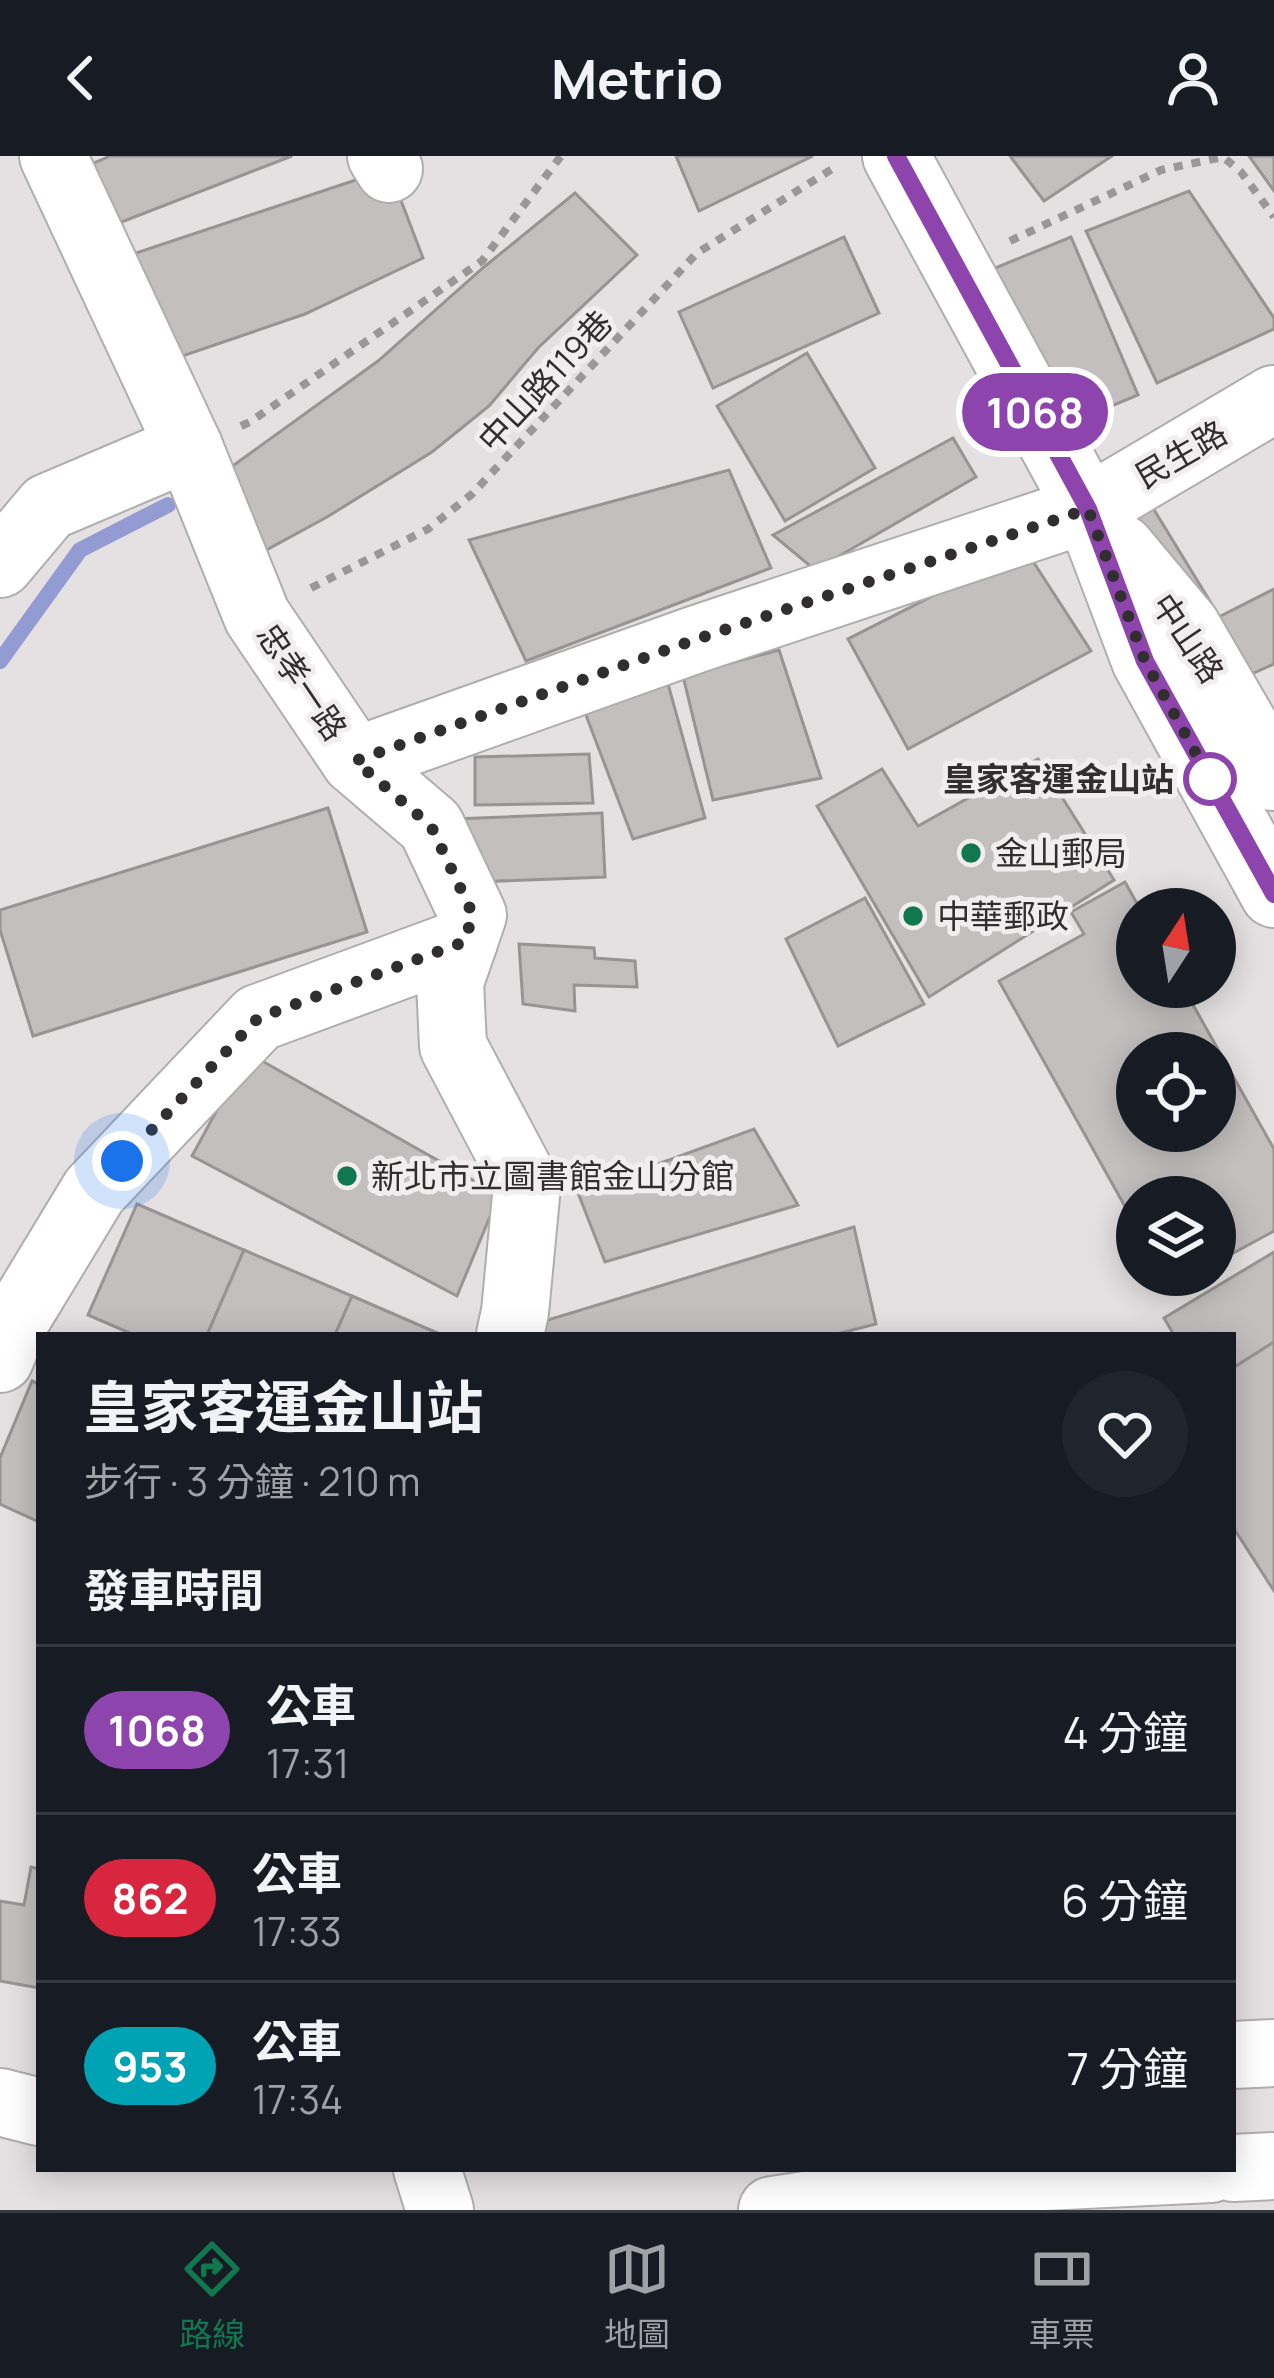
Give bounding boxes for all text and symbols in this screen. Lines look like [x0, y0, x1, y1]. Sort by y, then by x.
text: Metrio [551, 41, 723, 115]
icon: back [48, 45, 114, 111]
icon: person [1160, 45, 1226, 111]
street label: 中山路119巷 [467, 300, 622, 461]
line badge: 1068 [951, 373, 1119, 451]
text: 1068 [986, 383, 1084, 441]
street label: 民生路 [1127, 409, 1235, 498]
street label: 中山路 [1142, 584, 1235, 691]
street label: 忠孝一路 [247, 614, 358, 749]
marker: 皇家客運金山站 [1185, 754, 1235, 804]
place label: 皇家客運金山站 [943, 756, 1174, 801]
place label: 金山郵局 [995, 830, 1127, 875]
marker: 金山郵局 [958, 840, 984, 866]
north arrow [1116, 888, 1236, 1008]
map controls [1116, 888, 1236, 1296]
place label: 中華郵政 [937, 893, 1069, 938]
marker: 中華郵政 [900, 903, 926, 929]
button: locate [1116, 1032, 1236, 1152]
your location [92, 1131, 152, 1191]
place label: 新北市立圖書館金山分館 [371, 1153, 734, 1198]
marker: 新北市立圖書館金山分館 [334, 1163, 360, 1189]
button: layers [1116, 1176, 1236, 1296]
text: 皇家客運金山站 [84, 1367, 483, 1445]
button: heart [1062, 1371, 1188, 1497]
text: 步行 · 3 分鐘 · 210 m [84, 1454, 420, 1508]
text: 發車時間 [84, 1559, 264, 1621]
text: 公車 [266, 1674, 356, 1736]
text: 1068 [108, 1701, 206, 1759]
text: 4 分鐘 [1062, 1701, 1188, 1763]
text: 17:31 [266, 1736, 349, 1790]
text: 公車 [252, 1842, 342, 1904]
text: 862 [112, 1869, 188, 1927]
text: 6 分鐘 [1061, 1869, 1188, 1931]
text: 17:33 [252, 1904, 342, 1958]
text: 公車 [252, 2010, 342, 2072]
text: 953 [112, 2037, 188, 2095]
text: 7 分鐘 [1066, 2037, 1188, 2099]
text: 17:34 [252, 2072, 343, 2126]
tab: 路線 [179, 2236, 245, 2356]
tab: 地圖 [604, 2236, 670, 2356]
tab: 車票 [1029, 2236, 1095, 2356]

